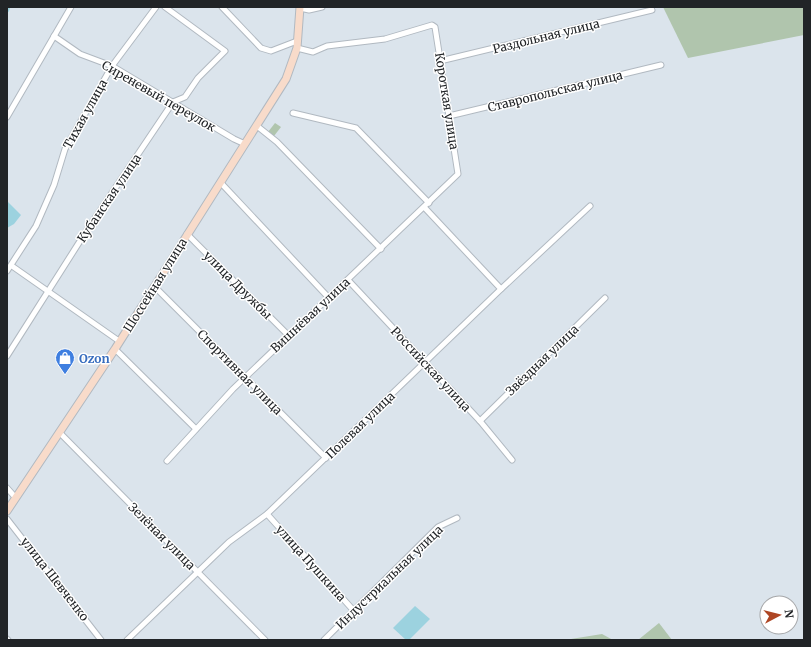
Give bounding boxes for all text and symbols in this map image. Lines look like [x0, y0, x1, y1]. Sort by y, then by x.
street label: Раздольная улица [491, 15, 601, 57]
street label: Короткая улица [432, 51, 462, 151]
street label: Сиреневый переулок [99, 57, 219, 135]
street label: Ставропольская улица [486, 67, 625, 115]
street label: Тихая улица [60, 76, 111, 151]
street label: Кубанская улица [74, 150, 144, 245]
street label: Шоссейная улица [120, 235, 190, 335]
street label: улица Дружбы [201, 248, 275, 322]
street label: Вишнёвая улица [267, 274, 353, 356]
street label: Звёздная улица [502, 321, 582, 399]
street label: Российская улица [388, 324, 474, 415]
street label: Спортивная улица [194, 326, 286, 418]
shop icon: Ozon [54, 347, 76, 375]
place label: Ozon [79, 351, 110, 366]
street label: Полевая улица [322, 388, 398, 462]
street label: Зелёная улица [125, 499, 199, 573]
street label: улица Пушкина [273, 522, 350, 605]
street label: Индустриальная улица [332, 522, 446, 632]
street label: улица Шевченко [18, 534, 92, 624]
north arrow [759, 595, 799, 635]
text: N [781, 609, 796, 619]

